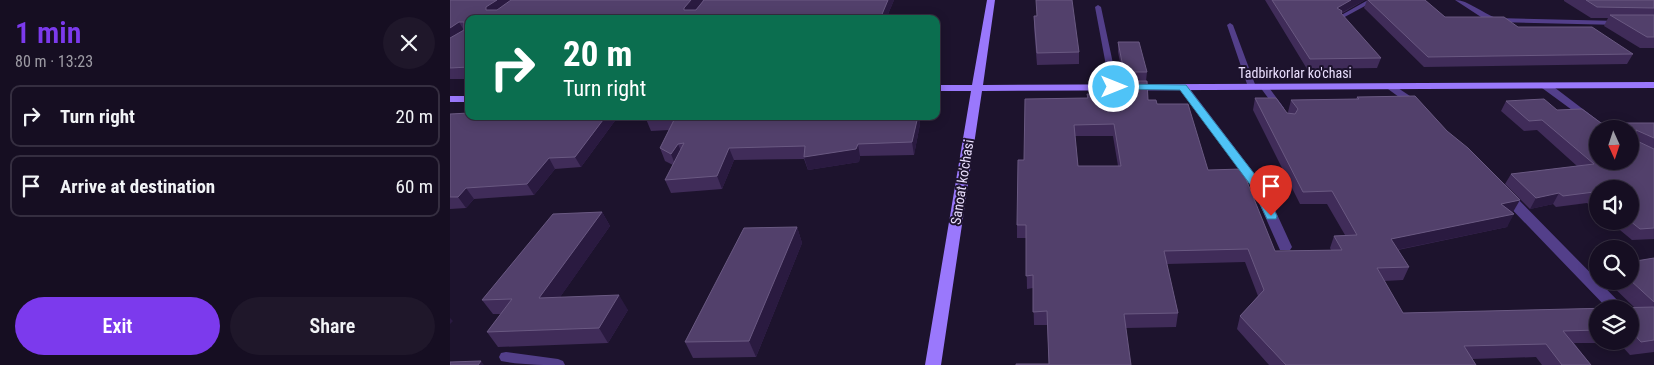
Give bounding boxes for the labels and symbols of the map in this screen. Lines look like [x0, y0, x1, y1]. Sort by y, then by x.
position arrow [1087, 60, 1139, 112]
street label: Tadbirkorlar ko'chasi [1238, 65, 1352, 81]
north arrow [1589, 120, 1639, 170]
street label: Sanoat ko'chasi [947, 138, 977, 226]
pin [1250, 165, 1292, 216]

